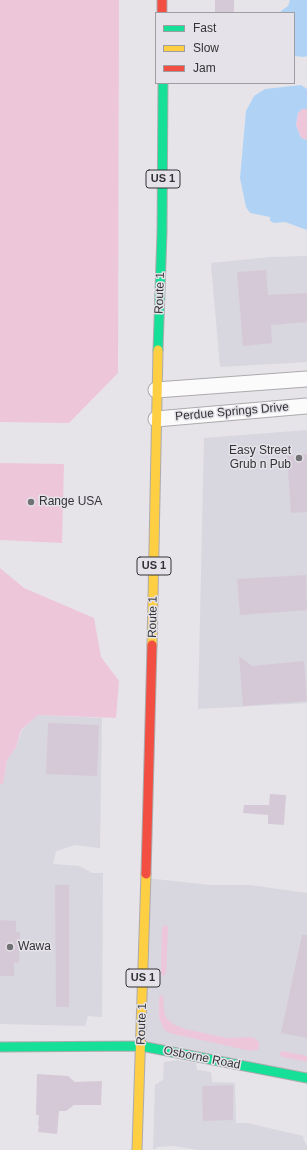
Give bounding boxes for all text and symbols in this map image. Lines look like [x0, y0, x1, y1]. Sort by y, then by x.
legend [155, 12, 295, 84]
text: Fast [193, 21, 216, 35]
text: Slow [193, 41, 219, 55]
text: Jam [193, 61, 216, 75]
road number: US 1 [146, 170, 180, 188]
street label: Route 1 [152, 272, 168, 314]
street label: Perdue Springs Drive [175, 400, 289, 424]
place label: Easy Street Grub n Pub [229, 444, 291, 472]
marker: Easy Street Grub n Pub [294, 453, 304, 463]
place label: Range USA [39, 495, 102, 509]
marker: Range USA [26, 497, 36, 507]
road number: US 1 [137, 557, 171, 575]
street label: Route 1 [145, 596, 161, 638]
place label: Wawa [18, 940, 51, 954]
marker: Wawa [5, 942, 15, 952]
road number: US 1 [126, 969, 160, 987]
street label: Route 1 [134, 1003, 150, 1045]
street label: Osborne Road [162, 1043, 242, 1073]

